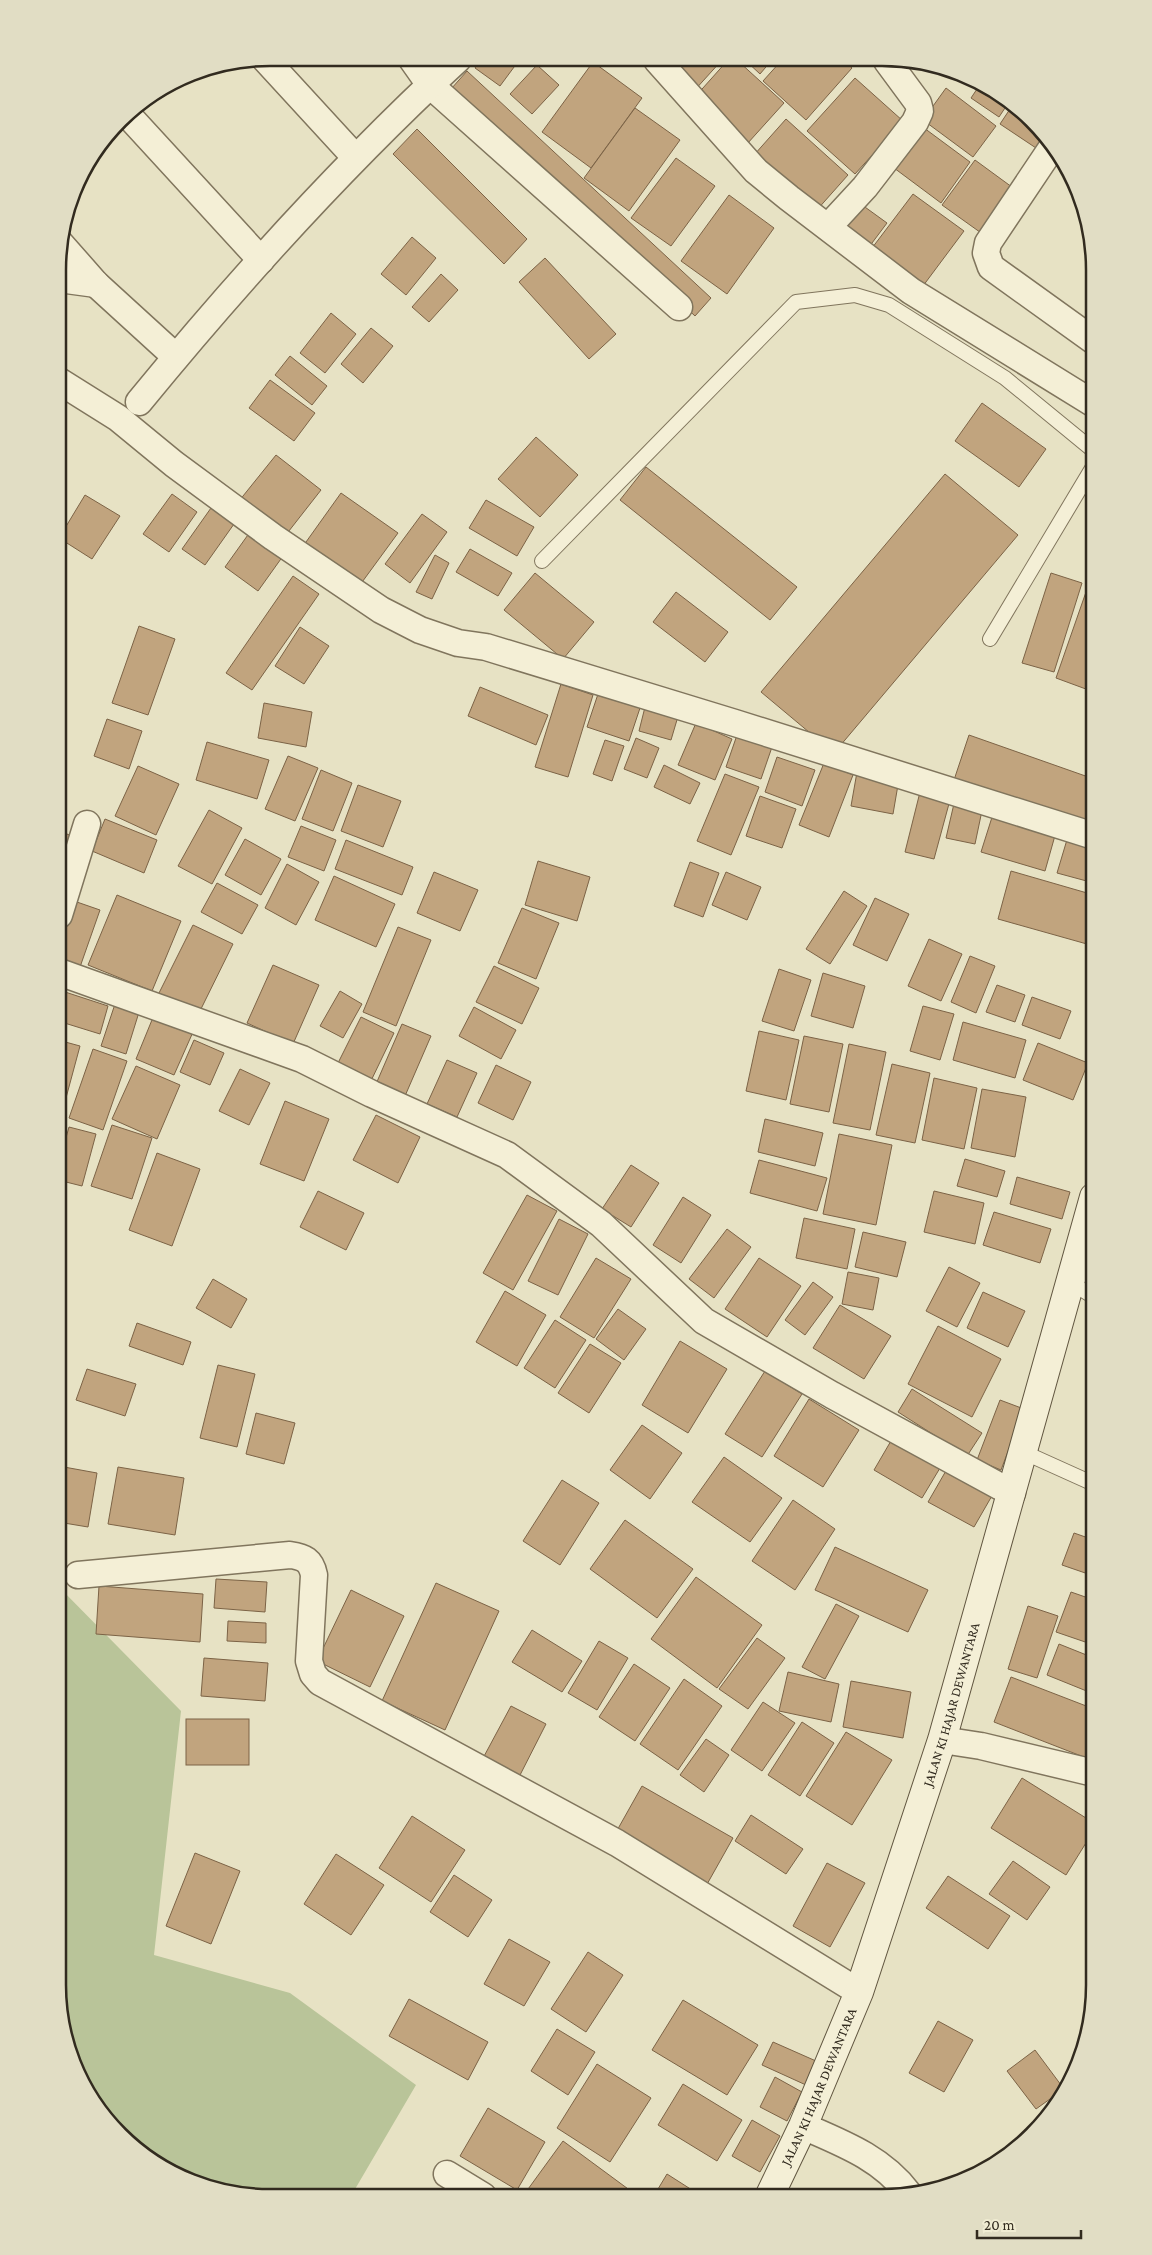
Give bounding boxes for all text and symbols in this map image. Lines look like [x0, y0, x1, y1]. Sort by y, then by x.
street label: JALAN KI HAJAR DEWANTARA [919, 1620, 983, 1790]
street label: JALAN KI HAJAR DEWANTARA [776, 2005, 860, 2170]
scale bar [977, 2208, 1081, 2240]
text: 20 m [984, 2217, 1015, 2233]

